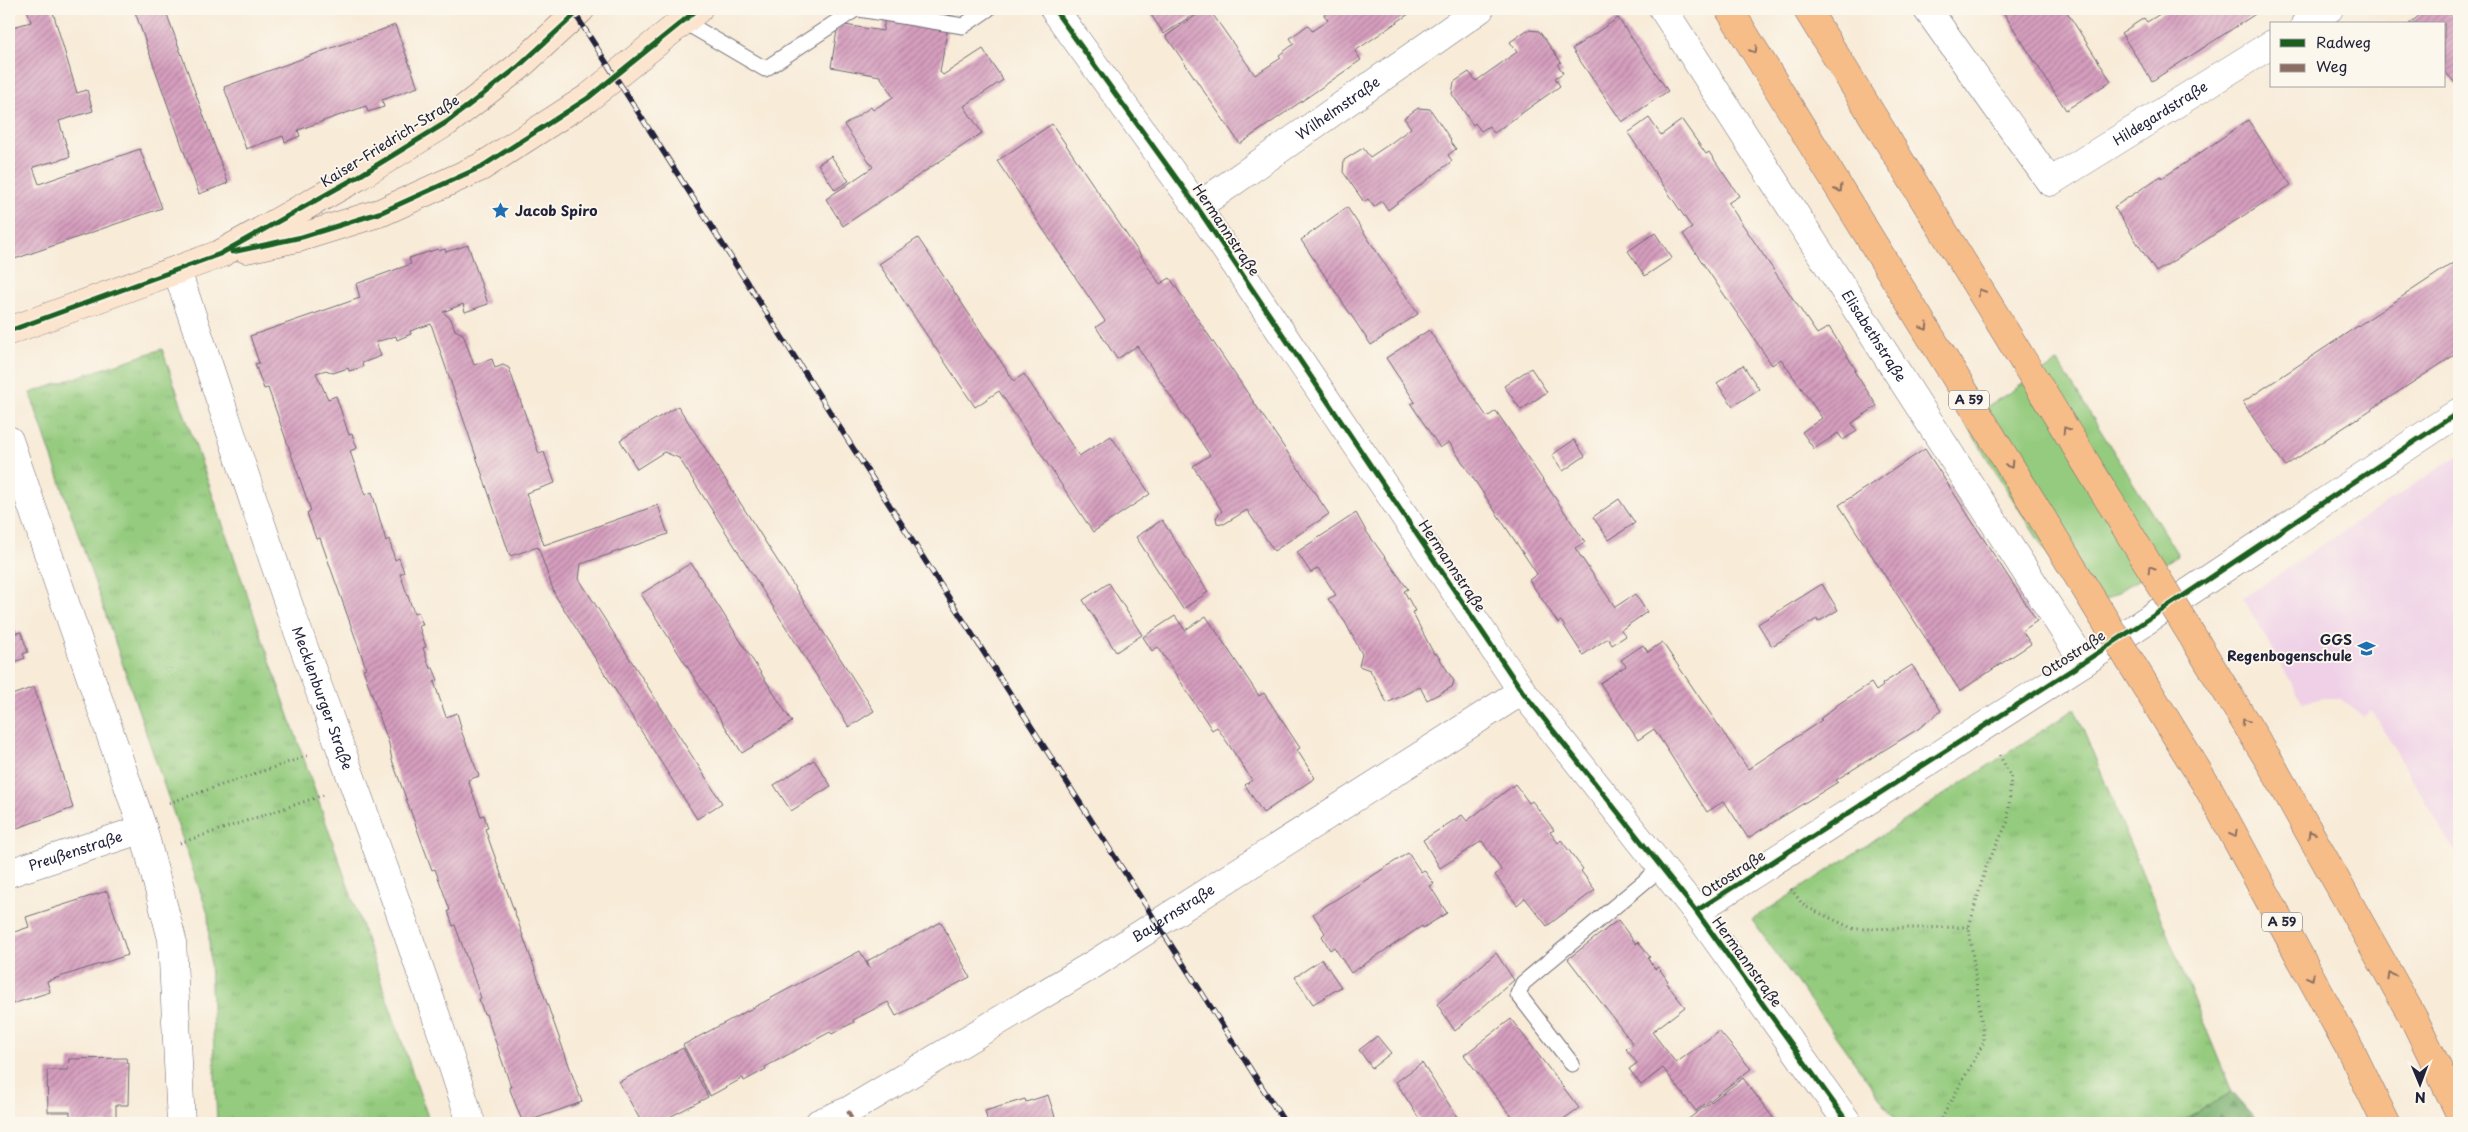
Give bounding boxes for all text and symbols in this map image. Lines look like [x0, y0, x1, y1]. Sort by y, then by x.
legend [2270, 22, 2446, 88]
text: Radweg [2316, 30, 2371, 53]
one-way arrow [1748, 45, 1758, 54]
text: Weg [2316, 54, 2347, 77]
street label: Wilhelmstraße [1291, 71, 1384, 145]
street label: Hildegardstraße [2108, 76, 2211, 151]
street label: Kaiser-Friedrich-Straße [316, 89, 463, 192]
street label: Hermannstraße [1188, 179, 1265, 280]
one-way arrow [1833, 183, 1843, 192]
place label: Jacob Spiro [515, 200, 597, 221]
place icon: Jacob Spiro [491, 201, 511, 221]
street label: Elisabethstraße [1837, 286, 1912, 386]
one-way arrow [1977, 288, 1987, 297]
one-way arrow [1918, 322, 1928, 331]
road number: A 59 [1949, 390, 1989, 410]
one-way arrow [2063, 427, 2072, 436]
one-way arrow [2003, 460, 2013, 469]
street label: Hermannstraße [1414, 515, 1491, 616]
one-way arrow [2148, 565, 2157, 574]
street label: Mecklenburger Straße [287, 623, 358, 772]
street label: Ottostraße [2036, 625, 2109, 682]
place label: GGS Regenbogenschule [2227, 629, 2352, 666]
school or university icon: GGS Regenbogenschule [2356, 638, 2376, 658]
one-way arrow [2242, 719, 2252, 728]
street label: Preußenstraße [26, 825, 125, 876]
one-way arrow [2228, 829, 2238, 838]
one-way arrow [2308, 831, 2318, 840]
street label: Ottostraße [1696, 845, 1769, 902]
street label: Bayernstraße [1127, 879, 1219, 947]
street label: Hermannstraße [1707, 912, 1787, 1011]
road number: A 59 [2262, 912, 2302, 932]
one-way arrow [2305, 972, 2315, 981]
one-way arrow [2387, 973, 2397, 982]
north arrow [2396, 1060, 2446, 1110]
text: N [2415, 1087, 2426, 1108]

